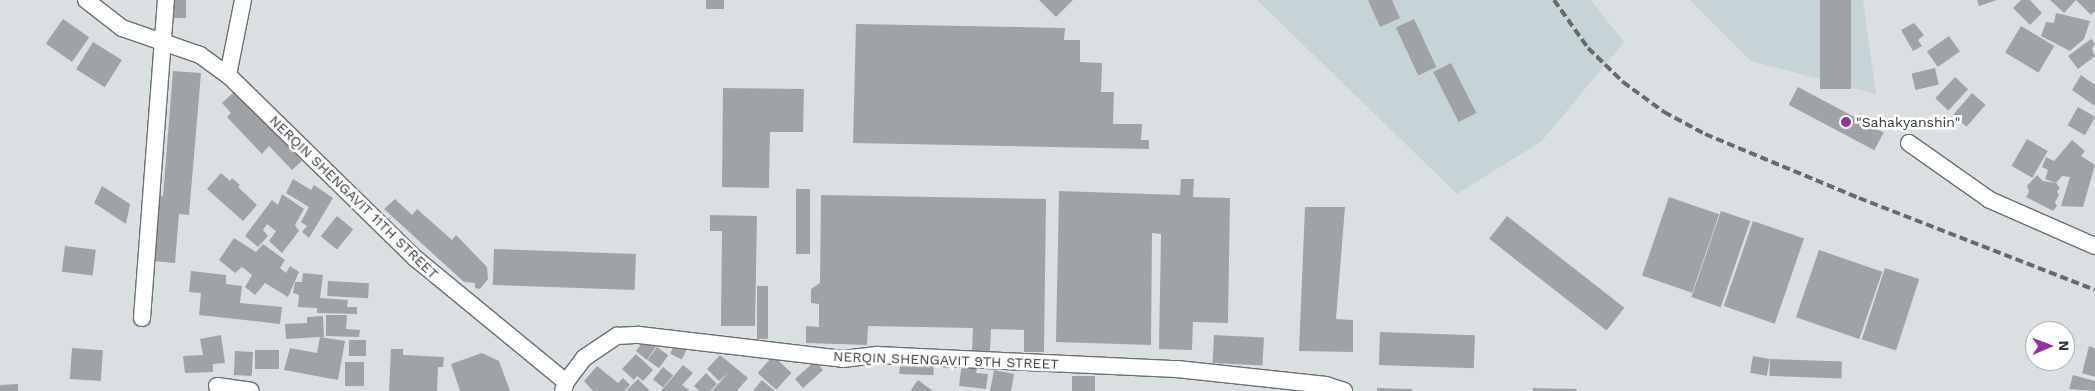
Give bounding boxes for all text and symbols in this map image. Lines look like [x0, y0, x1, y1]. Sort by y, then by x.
street label: NERQIN SHENGAVIT 11TH STREET [266, 112, 442, 282]
place label: "Sahakyanshin" [1856, 114, 1960, 130]
marker: "Sahakyanshin" [1840, 116, 1852, 128]
north arrow [2025, 321, 2075, 371]
text: N [2056, 340, 2072, 351]
street label: NERQIN SHENGAVIT 9TH STREET [833, 348, 1059, 372]

